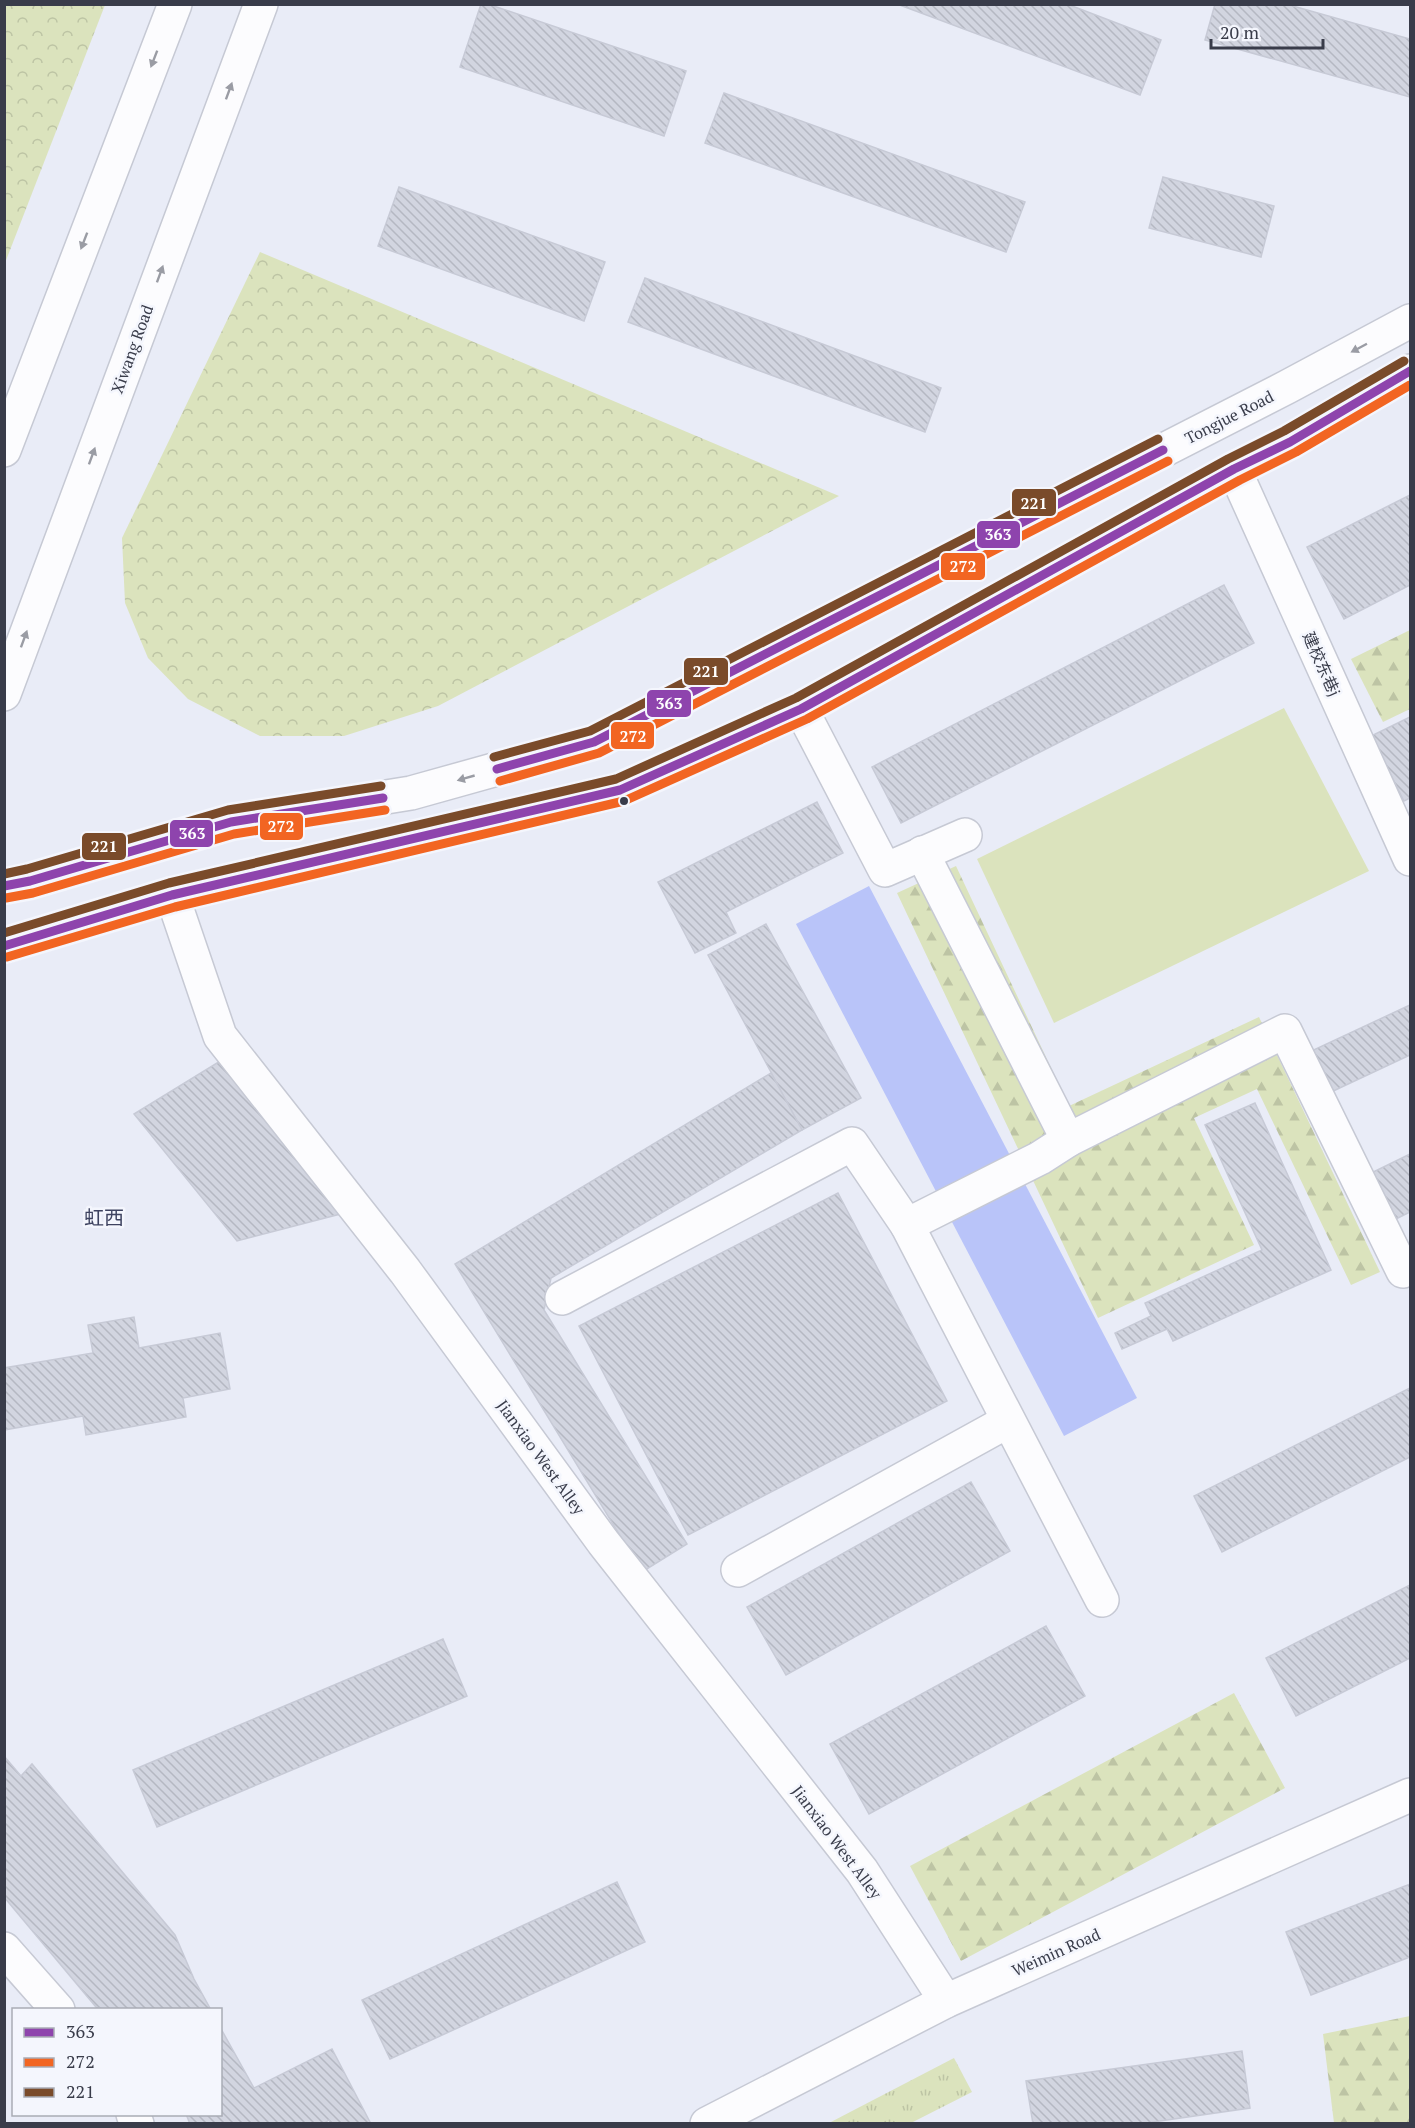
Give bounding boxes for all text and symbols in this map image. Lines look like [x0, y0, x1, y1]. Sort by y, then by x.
scale bar [1211, 12, 1324, 50]
text: 20 m [1220, 20, 1260, 44]
one-way arrow [149, 50, 158, 68]
one-way arrow [224, 82, 234, 100]
one-way arrow [79, 233, 89, 251]
one-way arrow [156, 265, 166, 283]
street label: Xiwang Road [106, 302, 158, 396]
one-way arrow [1350, 343, 1367, 353]
street label: Tongjue Road [1181, 385, 1277, 449]
one-way arrow [87, 447, 97, 465]
line badge: 221 [1011, 488, 1057, 517]
text: 221 [1020, 492, 1048, 514]
line badge: 363 [976, 520, 1021, 549]
text: 363 [984, 523, 1012, 545]
line badge: 272 [940, 552, 986, 581]
text: 272 [949, 555, 977, 577]
street label: 建校东巷j [1298, 628, 1346, 700]
one-way arrow [19, 630, 29, 648]
line badge: 221 [683, 657, 729, 686]
text: 221 [692, 660, 720, 682]
line badge: 363 [646, 689, 692, 718]
text: 363 [655, 692, 683, 714]
line badge: 272 [610, 721, 655, 750]
text: 272 [619, 725, 647, 747]
one-way arrow [457, 773, 475, 783]
unlabelled marker [618, 795, 630, 807]
line badge: 272 [259, 812, 304, 841]
text: 272 [267, 815, 295, 837]
line badge: 363 [169, 819, 214, 848]
text: 363 [178, 822, 206, 844]
line badge: 221 [81, 832, 127, 861]
text: 221 [90, 835, 118, 857]
district label: 虹西 [84, 1204, 124, 1231]
street label: Jianxiao West Alley [492, 1395, 591, 1519]
street label: Jianxiao West Alley [787, 1781, 887, 1904]
street label: Weimin Road [1008, 1923, 1104, 1981]
legend [12, 2008, 222, 2116]
text: 363 [66, 2019, 95, 2043]
text: 272 [66, 2049, 95, 2073]
text: 221 [66, 2079, 95, 2103]

